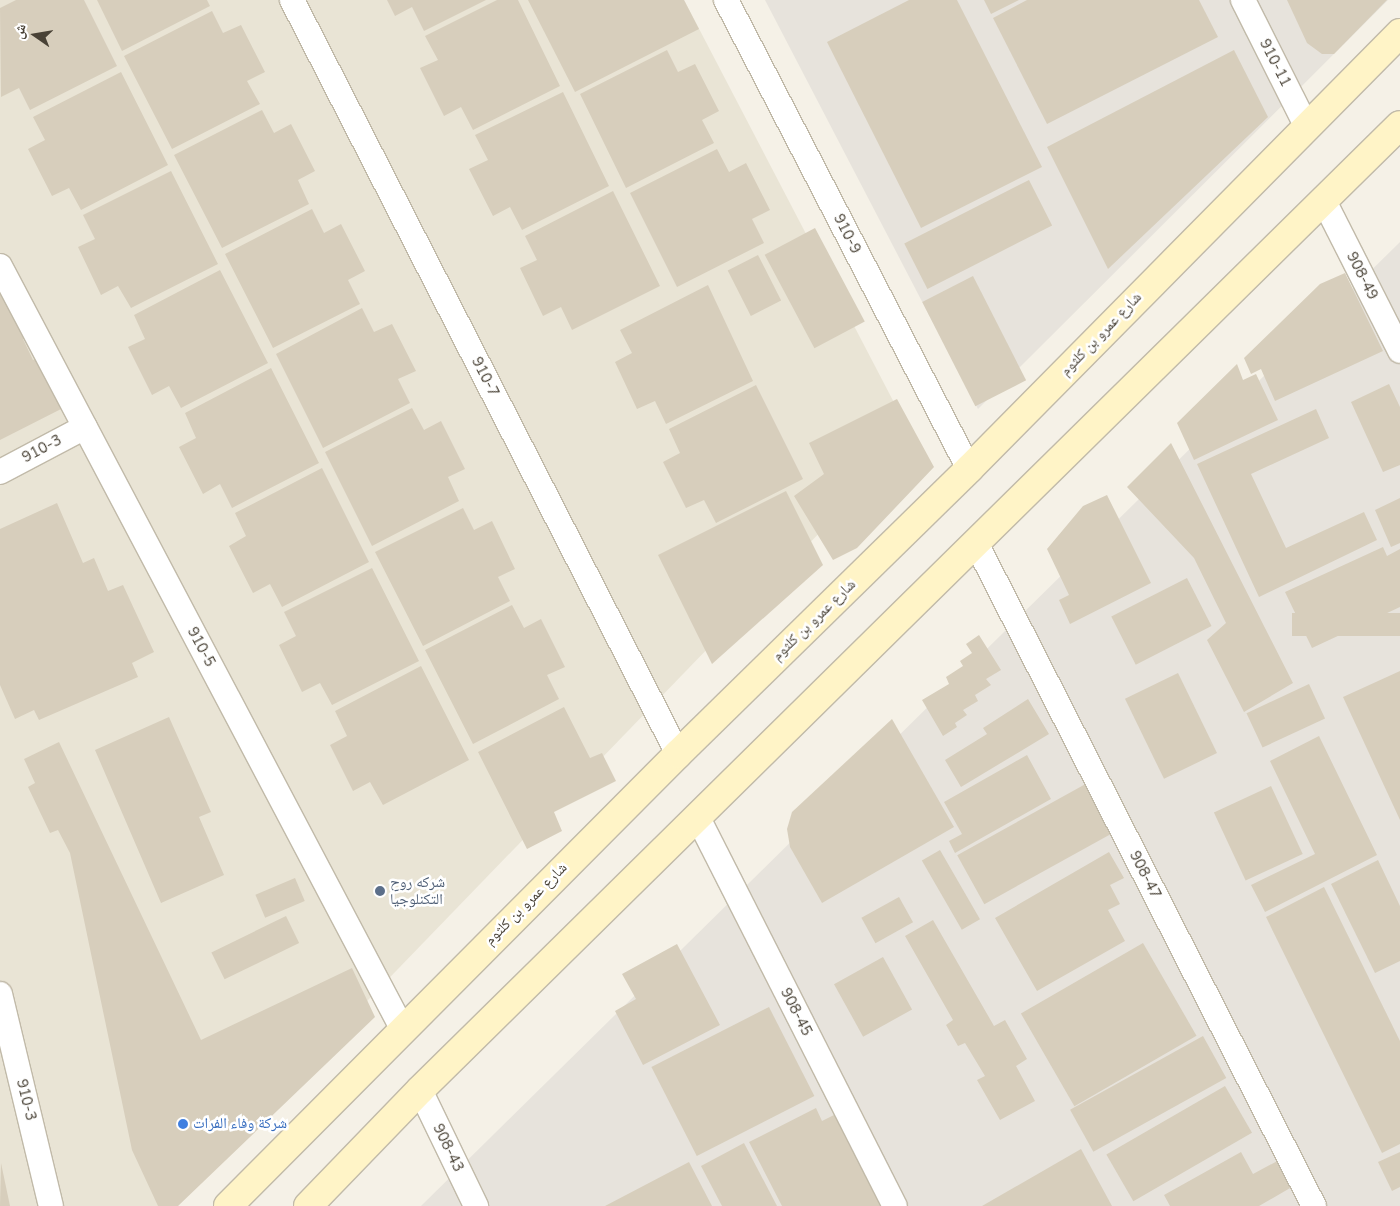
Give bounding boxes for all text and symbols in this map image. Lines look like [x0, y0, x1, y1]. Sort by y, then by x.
north arrow [10, 10, 60, 60]
text: ش [9, 22, 31, 41]
street label: 910-11 [1255, 36, 1295, 90]
street label: 910-9 [829, 211, 865, 257]
street label: 908-49 [1342, 249, 1382, 303]
street label: شارع عمرو بن كلثوم [1056, 288, 1146, 380]
street label: 910-7 [467, 354, 503, 400]
street label: 910-3 [19, 431, 65, 467]
street label: شارع عمرو بن كلثوم [768, 575, 860, 665]
street label: 910-5 [183, 624, 219, 670]
street label: 908-47 [1125, 848, 1165, 902]
street label: شارع عمرو بن كلثوم [481, 859, 571, 949]
place label: شركه روح التكنلوجيا [390, 873, 445, 908]
marker: شركه روح التكنلوجيا [374, 885, 386, 897]
street label: 908-45 [776, 985, 816, 1039]
street label: 910-3 [12, 1077, 40, 1123]
place label: شركة وفاء الفرات [193, 1115, 287, 1133]
marker: شركة وفاء الفرات [177, 1118, 189, 1130]
street label: 908-43 [429, 1121, 467, 1175]

